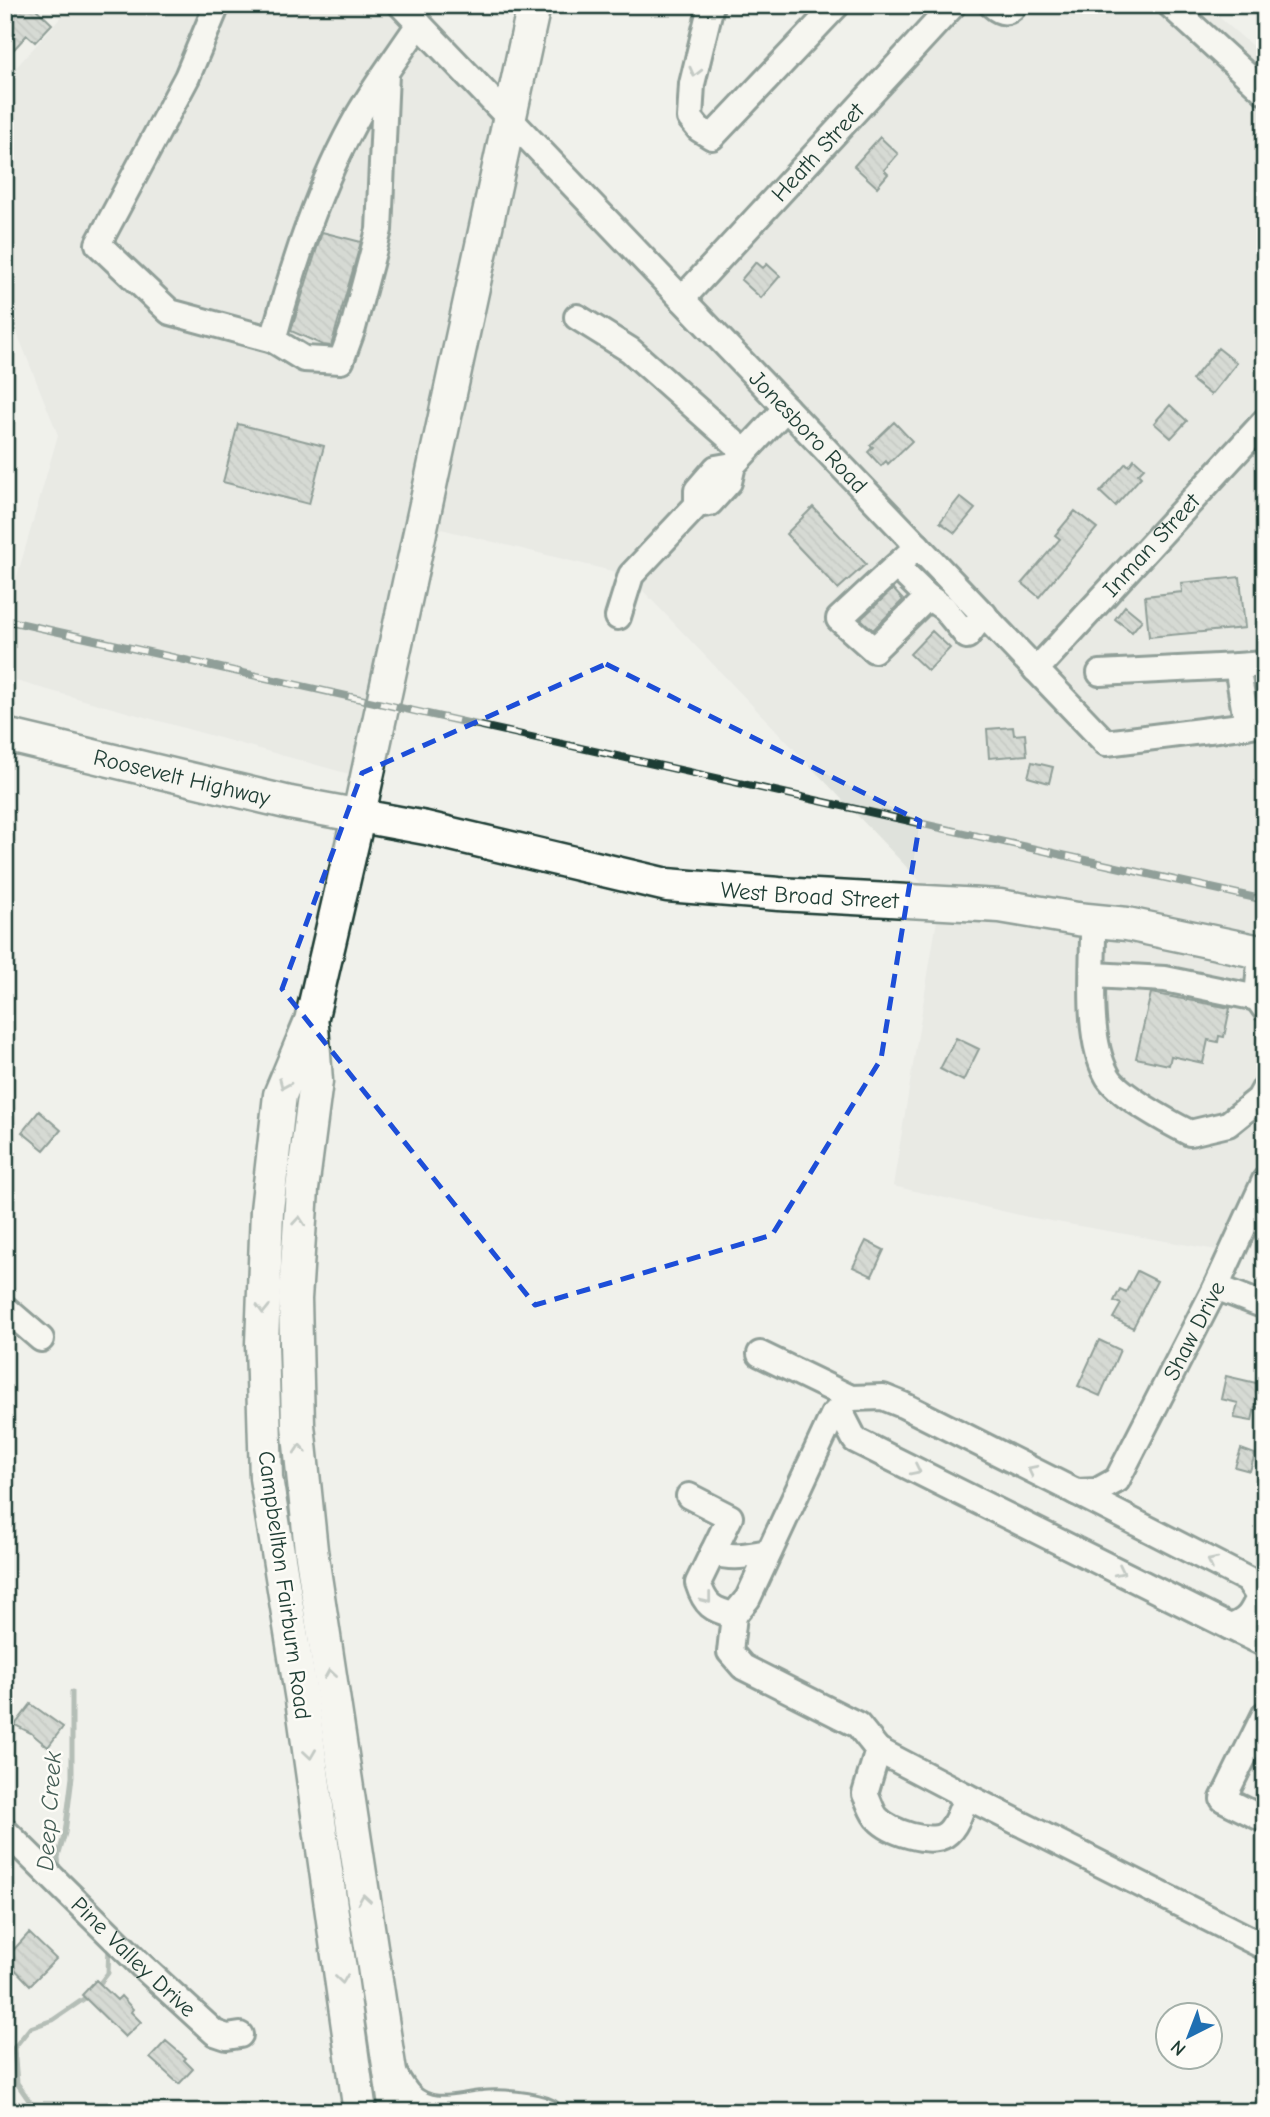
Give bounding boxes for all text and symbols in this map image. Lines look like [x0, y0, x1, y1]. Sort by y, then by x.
one-way arrow [689, 65, 703, 77]
street label: Heath Street [766, 96, 871, 207]
street label: Jonesboro Road [743, 365, 873, 499]
street label: Inman Street [1097, 487, 1207, 602]
street label: Roosevelt Highway [91, 744, 274, 812]
street label: West Broad Street [720, 876, 901, 915]
one-way arrow [279, 1077, 293, 1089]
one-way arrow [291, 1215, 306, 1226]
street label: Shaw Drive [1157, 1277, 1231, 1385]
one-way arrow [255, 1304, 270, 1315]
one-way arrow [293, 1443, 308, 1454]
street label: Campbellton Fairburn Road [252, 1449, 317, 1721]
one-way arrow [909, 1462, 921, 1476]
one-way arrow [1027, 1465, 1040, 1479]
one-way arrow [1207, 1557, 1219, 1571]
one-way arrow [1113, 1563, 1125, 1577]
one-way arrow [699, 1592, 712, 1604]
one-way arrow [323, 1668, 338, 1680]
one-way arrow [302, 1748, 317, 1760]
water label: Deep Creek [31, 1750, 67, 1872]
street label: Pine Valley Drive [66, 1891, 201, 2023]
one-way arrow [357, 1893, 372, 1905]
one-way arrow [334, 1973, 349, 1985]
north arrow [1154, 2002, 1224, 2072]
text: N [1166, 2036, 1190, 2060]

